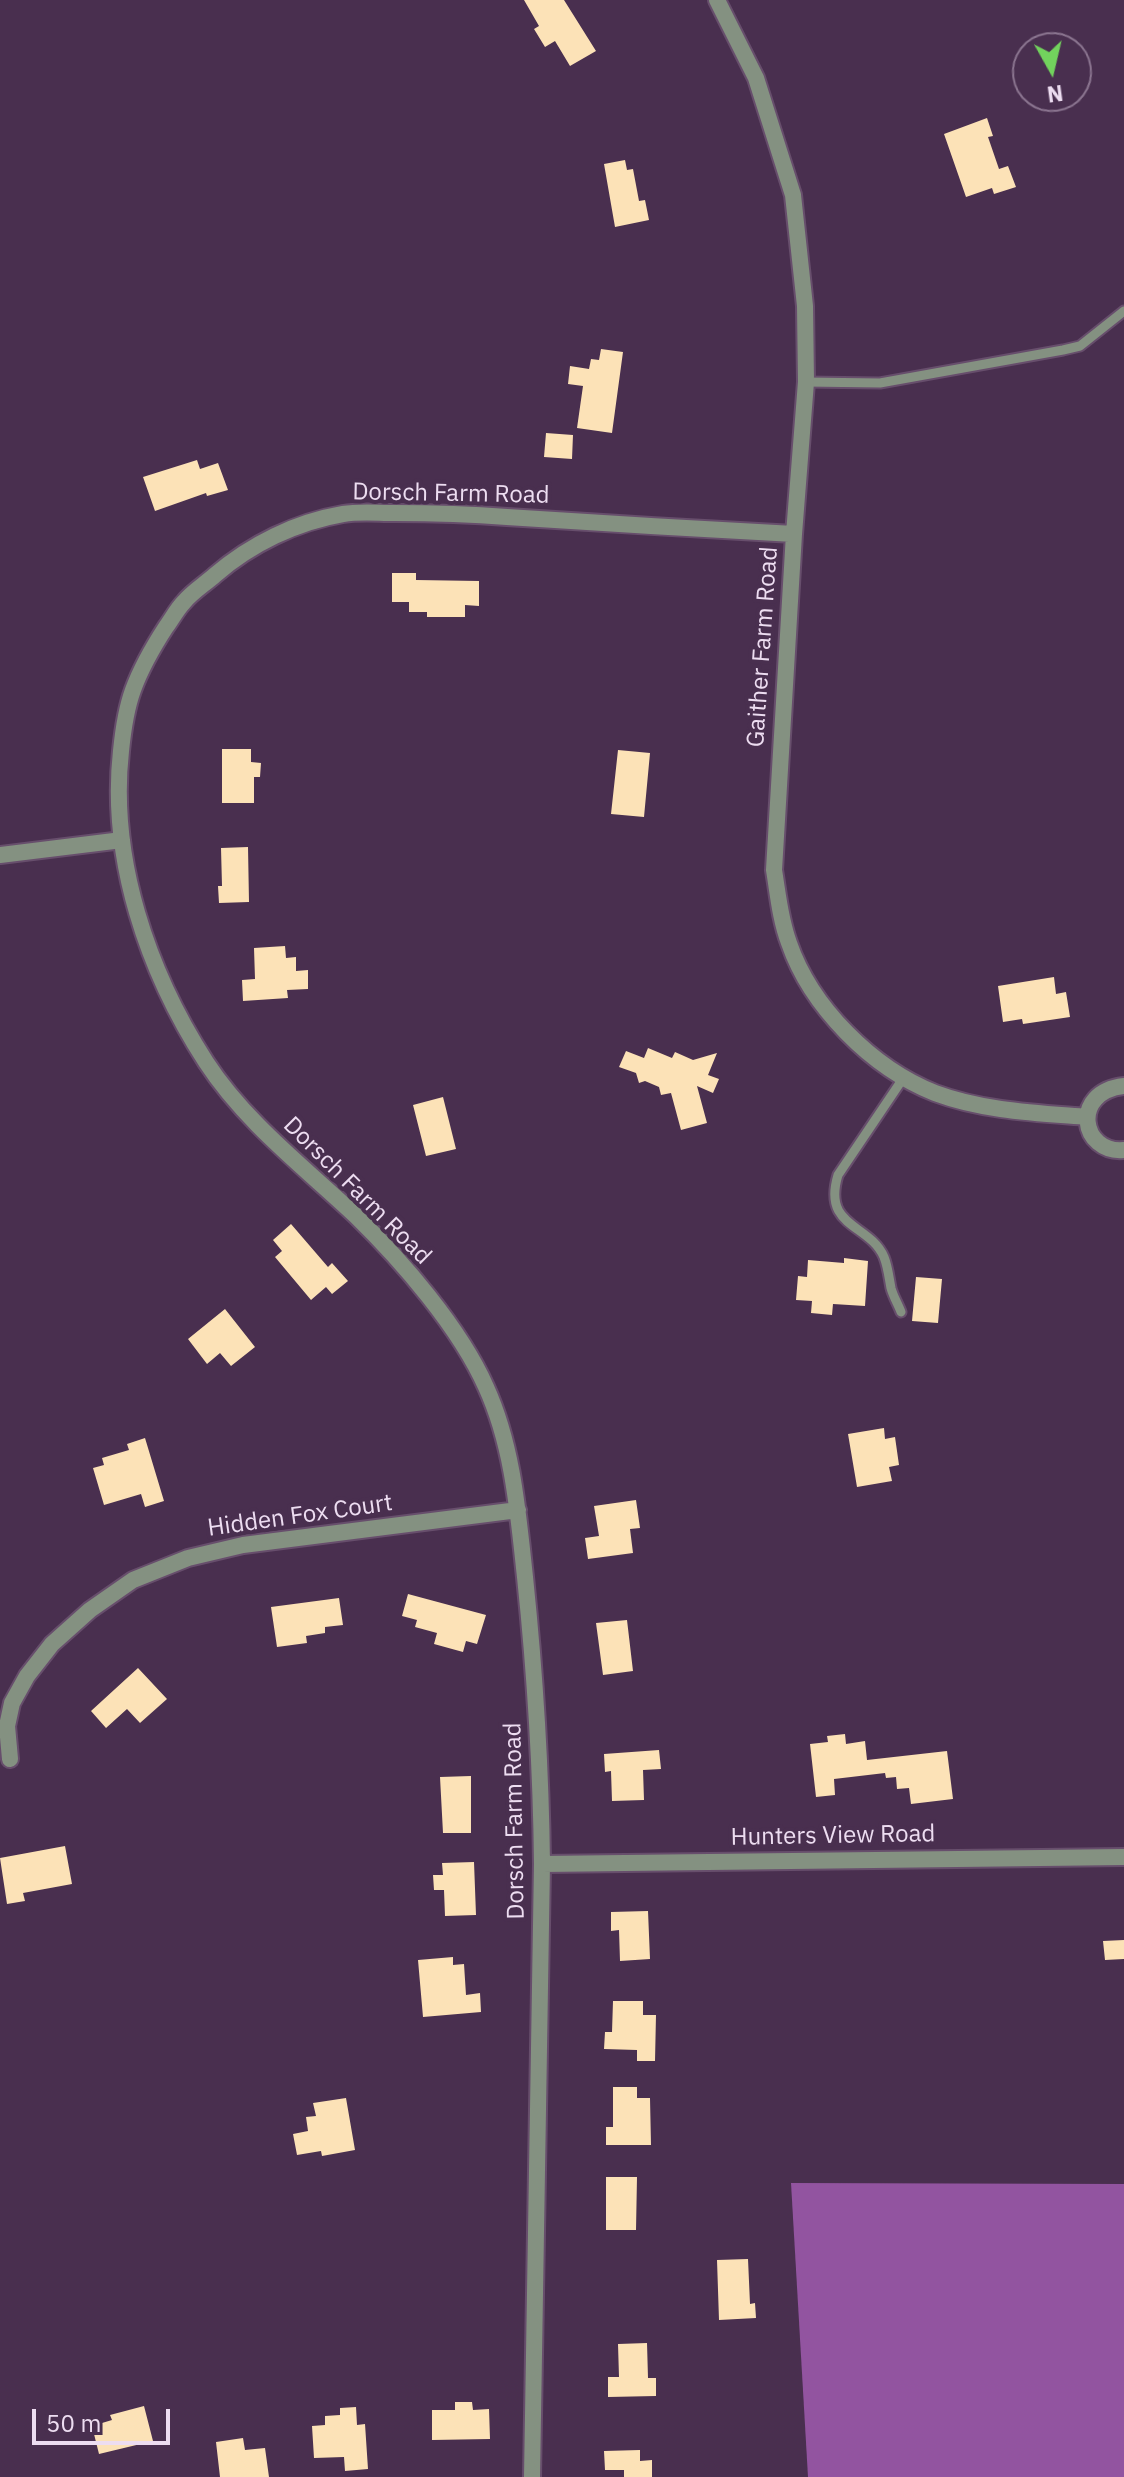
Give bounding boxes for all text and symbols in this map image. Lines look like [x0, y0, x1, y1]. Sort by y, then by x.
north arrow [1012, 32, 1092, 112]
text: N [1045, 79, 1065, 110]
street label: Dorsch Farm Road [352, 478, 550, 510]
street label: Gaither Farm Road [742, 546, 784, 748]
street label: Dorsch Farm Road [277, 1111, 437, 1271]
street label: Hidden Fox Court [206, 1489, 394, 1543]
street label: Dorsch Farm Road [499, 1722, 531, 1920]
street label: Hunters View Road [730, 1820, 936, 1852]
scale bar [36, 2393, 174, 2443]
text: 50 m [46, 2407, 101, 2439]

